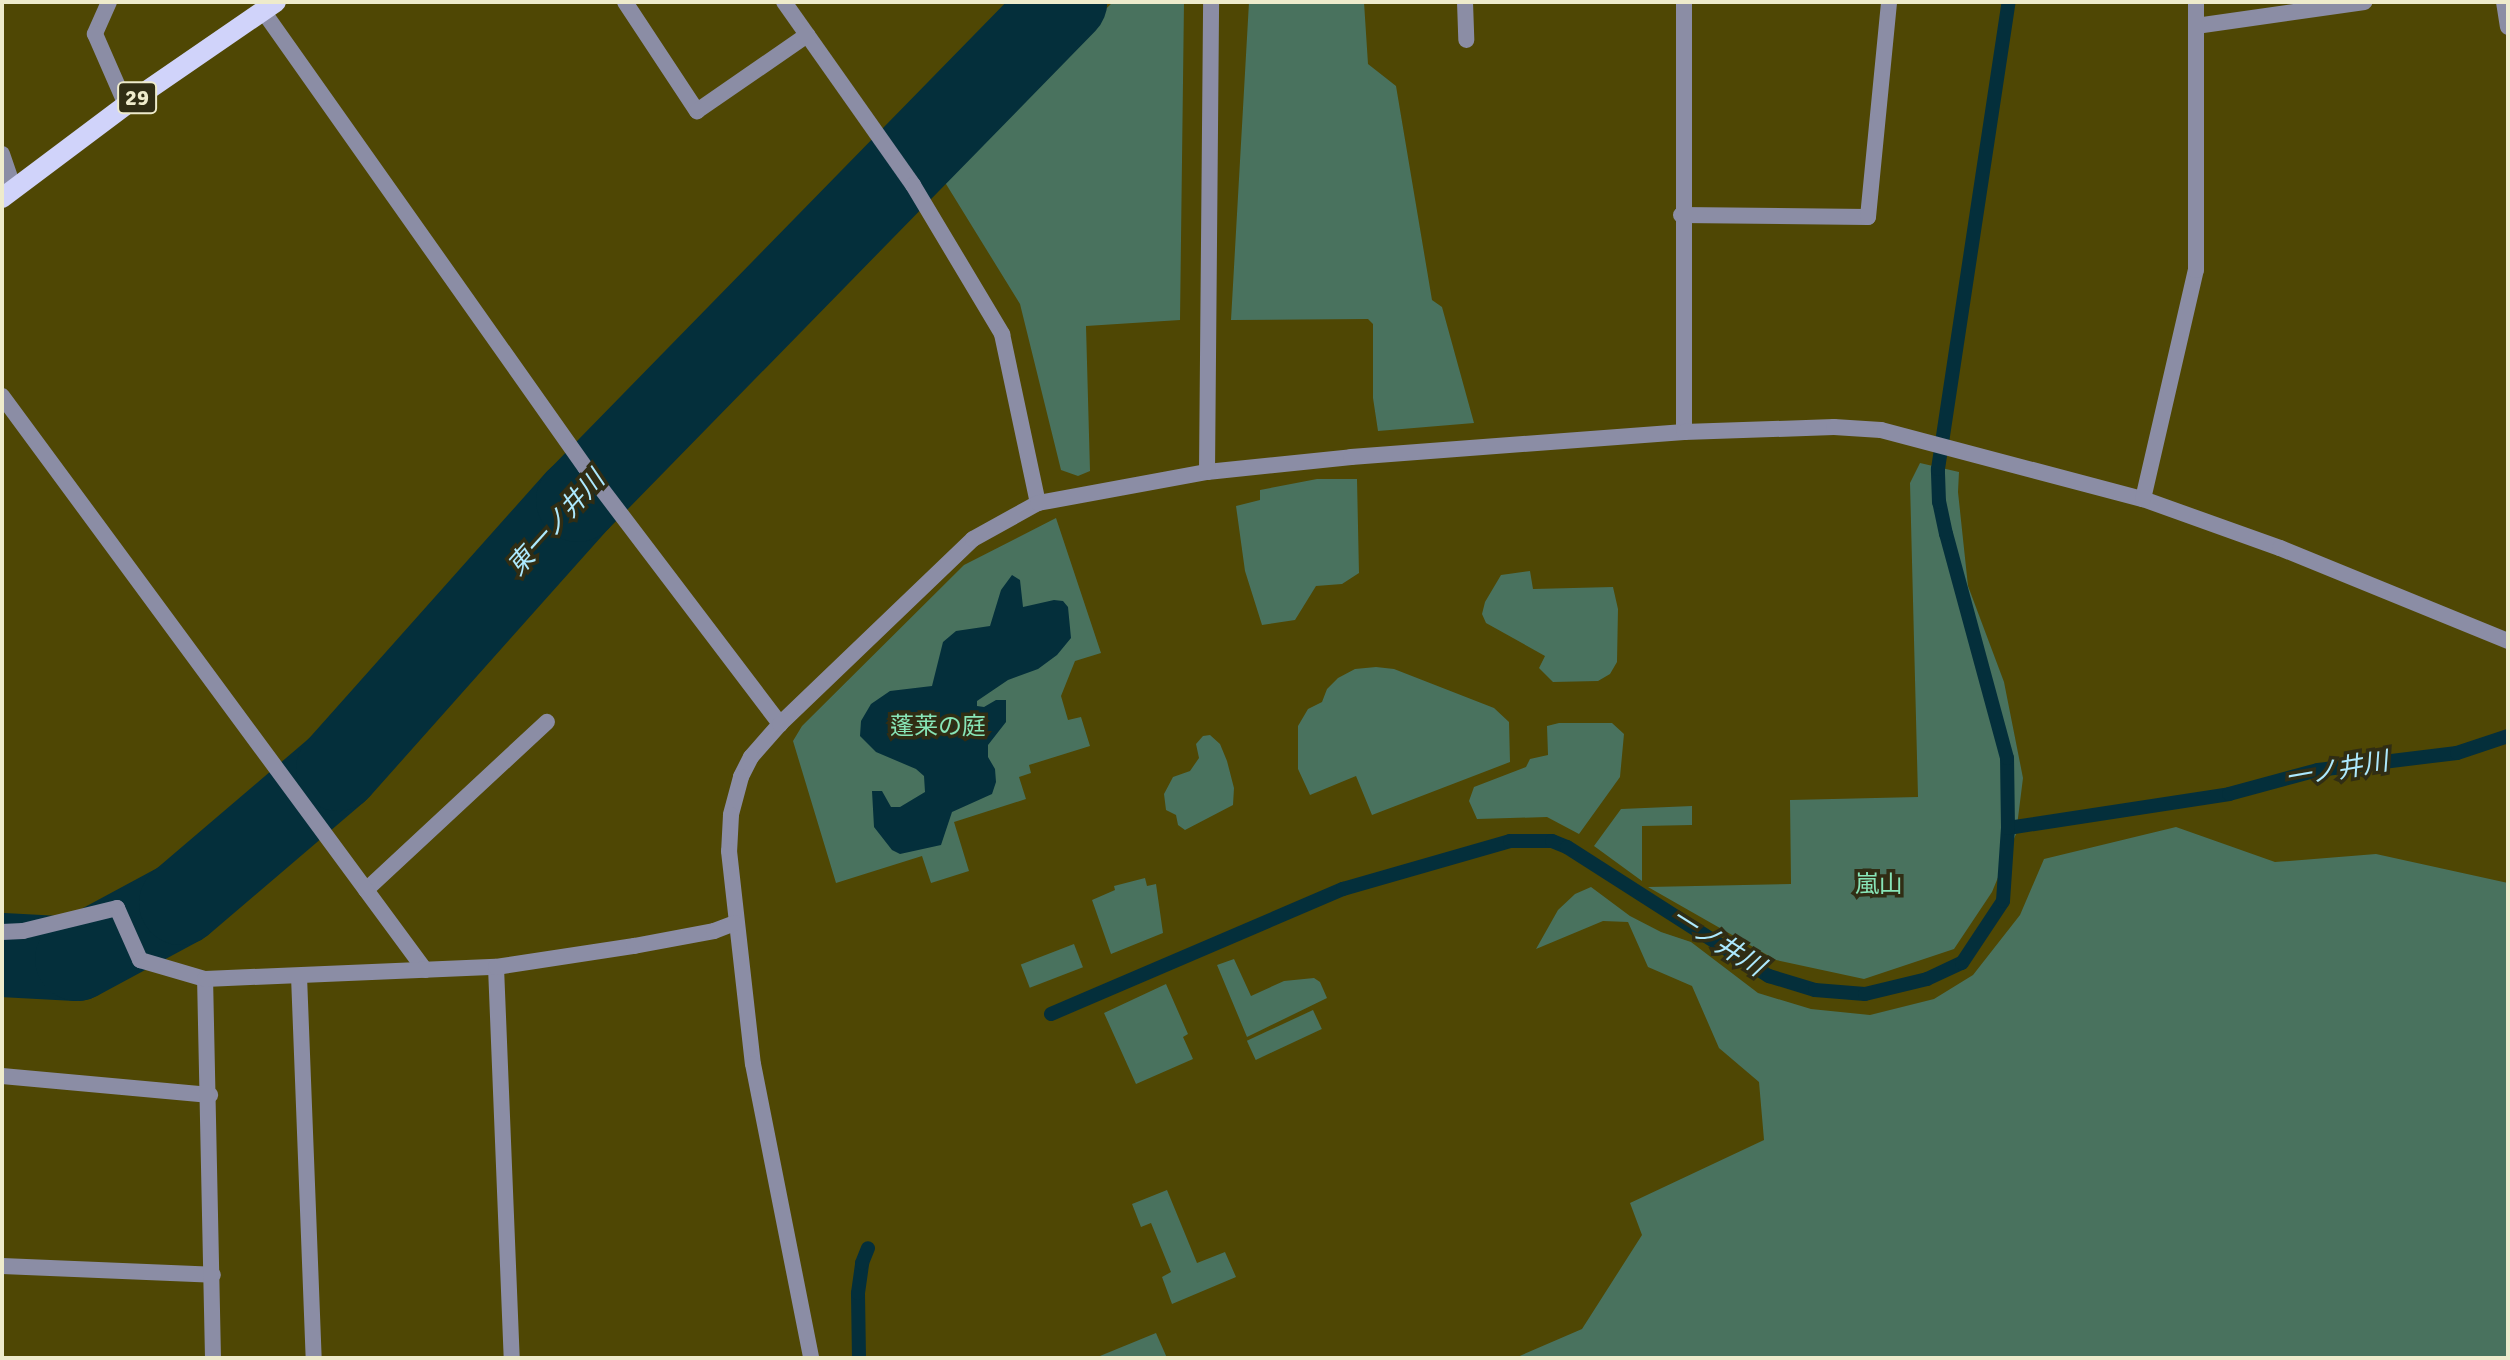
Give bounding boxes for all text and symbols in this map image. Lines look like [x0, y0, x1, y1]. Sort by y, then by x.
road number: 29 [117, 80, 157, 116]
water label: 東一ノ井川 [502, 465, 612, 583]
park label: 蓬莱の庭 [890, 713, 986, 741]
water label: 一ノ井川 [2283, 747, 2391, 795]
park label: 嵐山 [1855, 871, 1903, 899]
water label: 一ノ井川 [1665, 902, 1769, 984]

